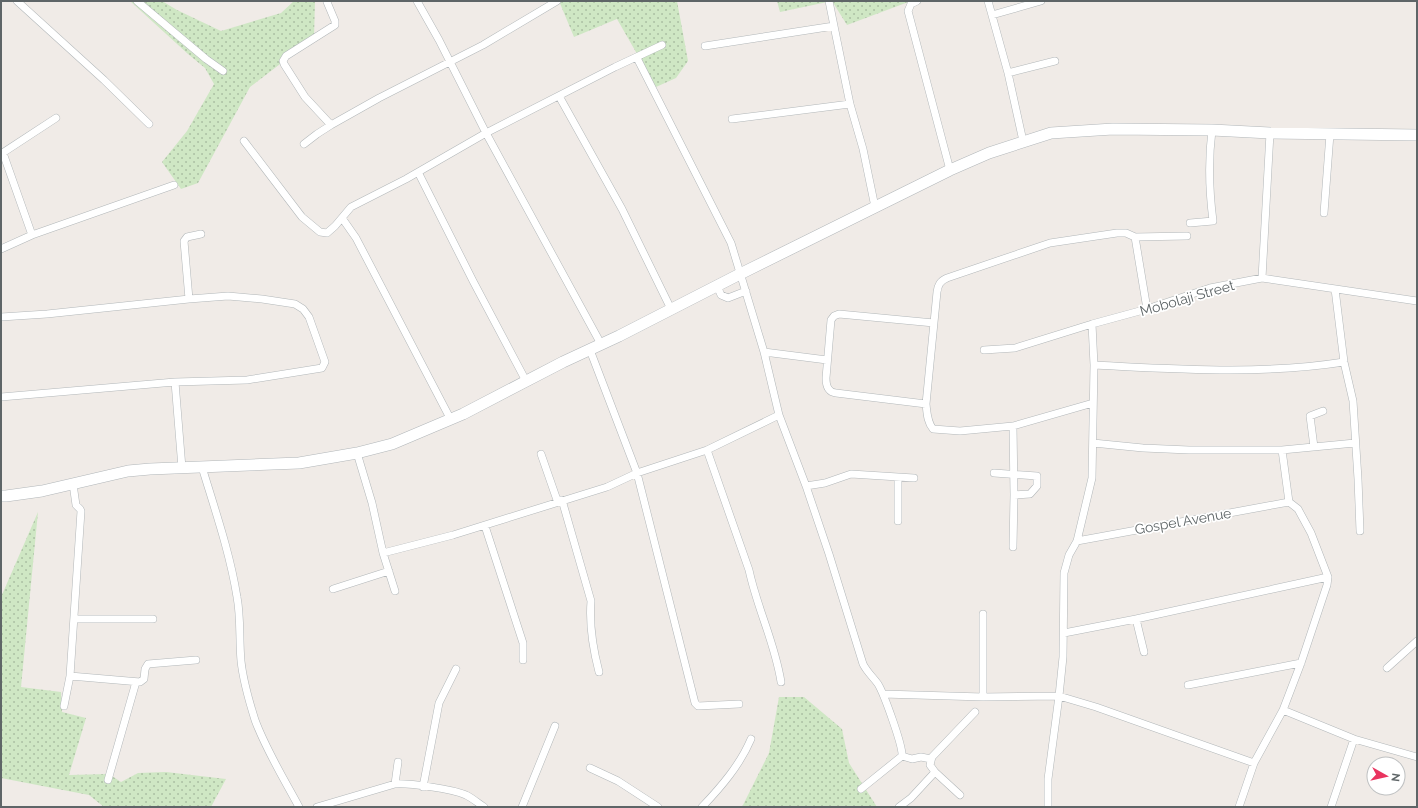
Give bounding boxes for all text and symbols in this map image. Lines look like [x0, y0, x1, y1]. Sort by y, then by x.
street label: Mobolaji Street [1138, 277, 1236, 319]
street label: Gospel Avenue [1134, 505, 1232, 537]
north arrow [1366, 756, 1406, 796]
text: N [1388, 772, 1402, 782]

